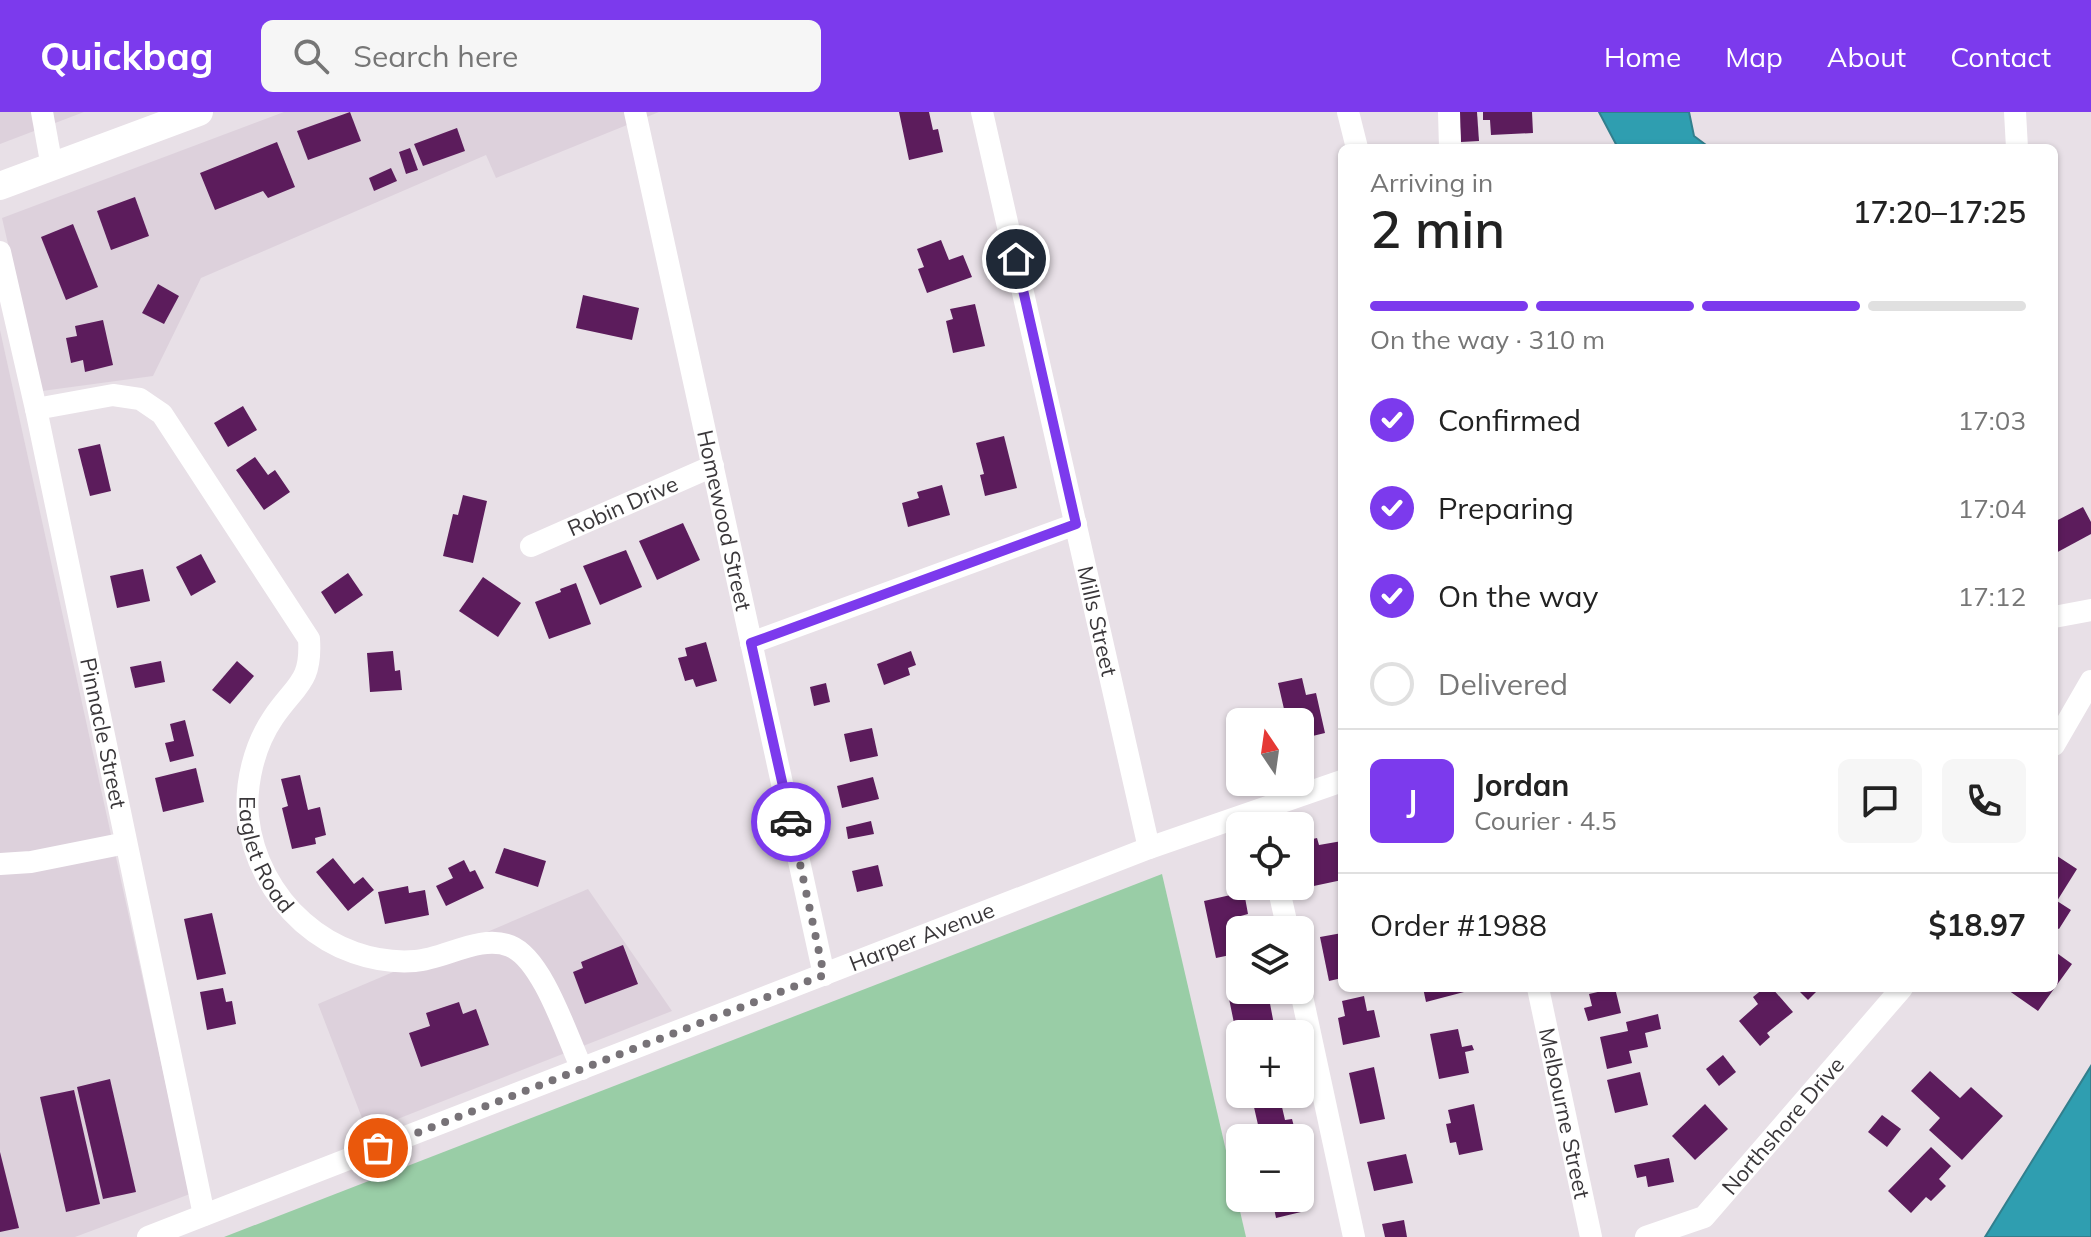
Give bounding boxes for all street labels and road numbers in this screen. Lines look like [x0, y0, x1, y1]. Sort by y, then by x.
street label: Homewood Street [691, 427, 758, 614]
street label: Robin Drive [563, 469, 682, 542]
street label: Mills Street [1071, 563, 1124, 679]
street label: Pinnacle Street [74, 655, 133, 811]
street label: Eaglet Road [233, 796, 300, 918]
street label: Harper Avenue [845, 895, 998, 977]
street label: Melbourne Street [1533, 1025, 1597, 1202]
street label: Northshore Drive [1716, 1051, 1850, 1200]

